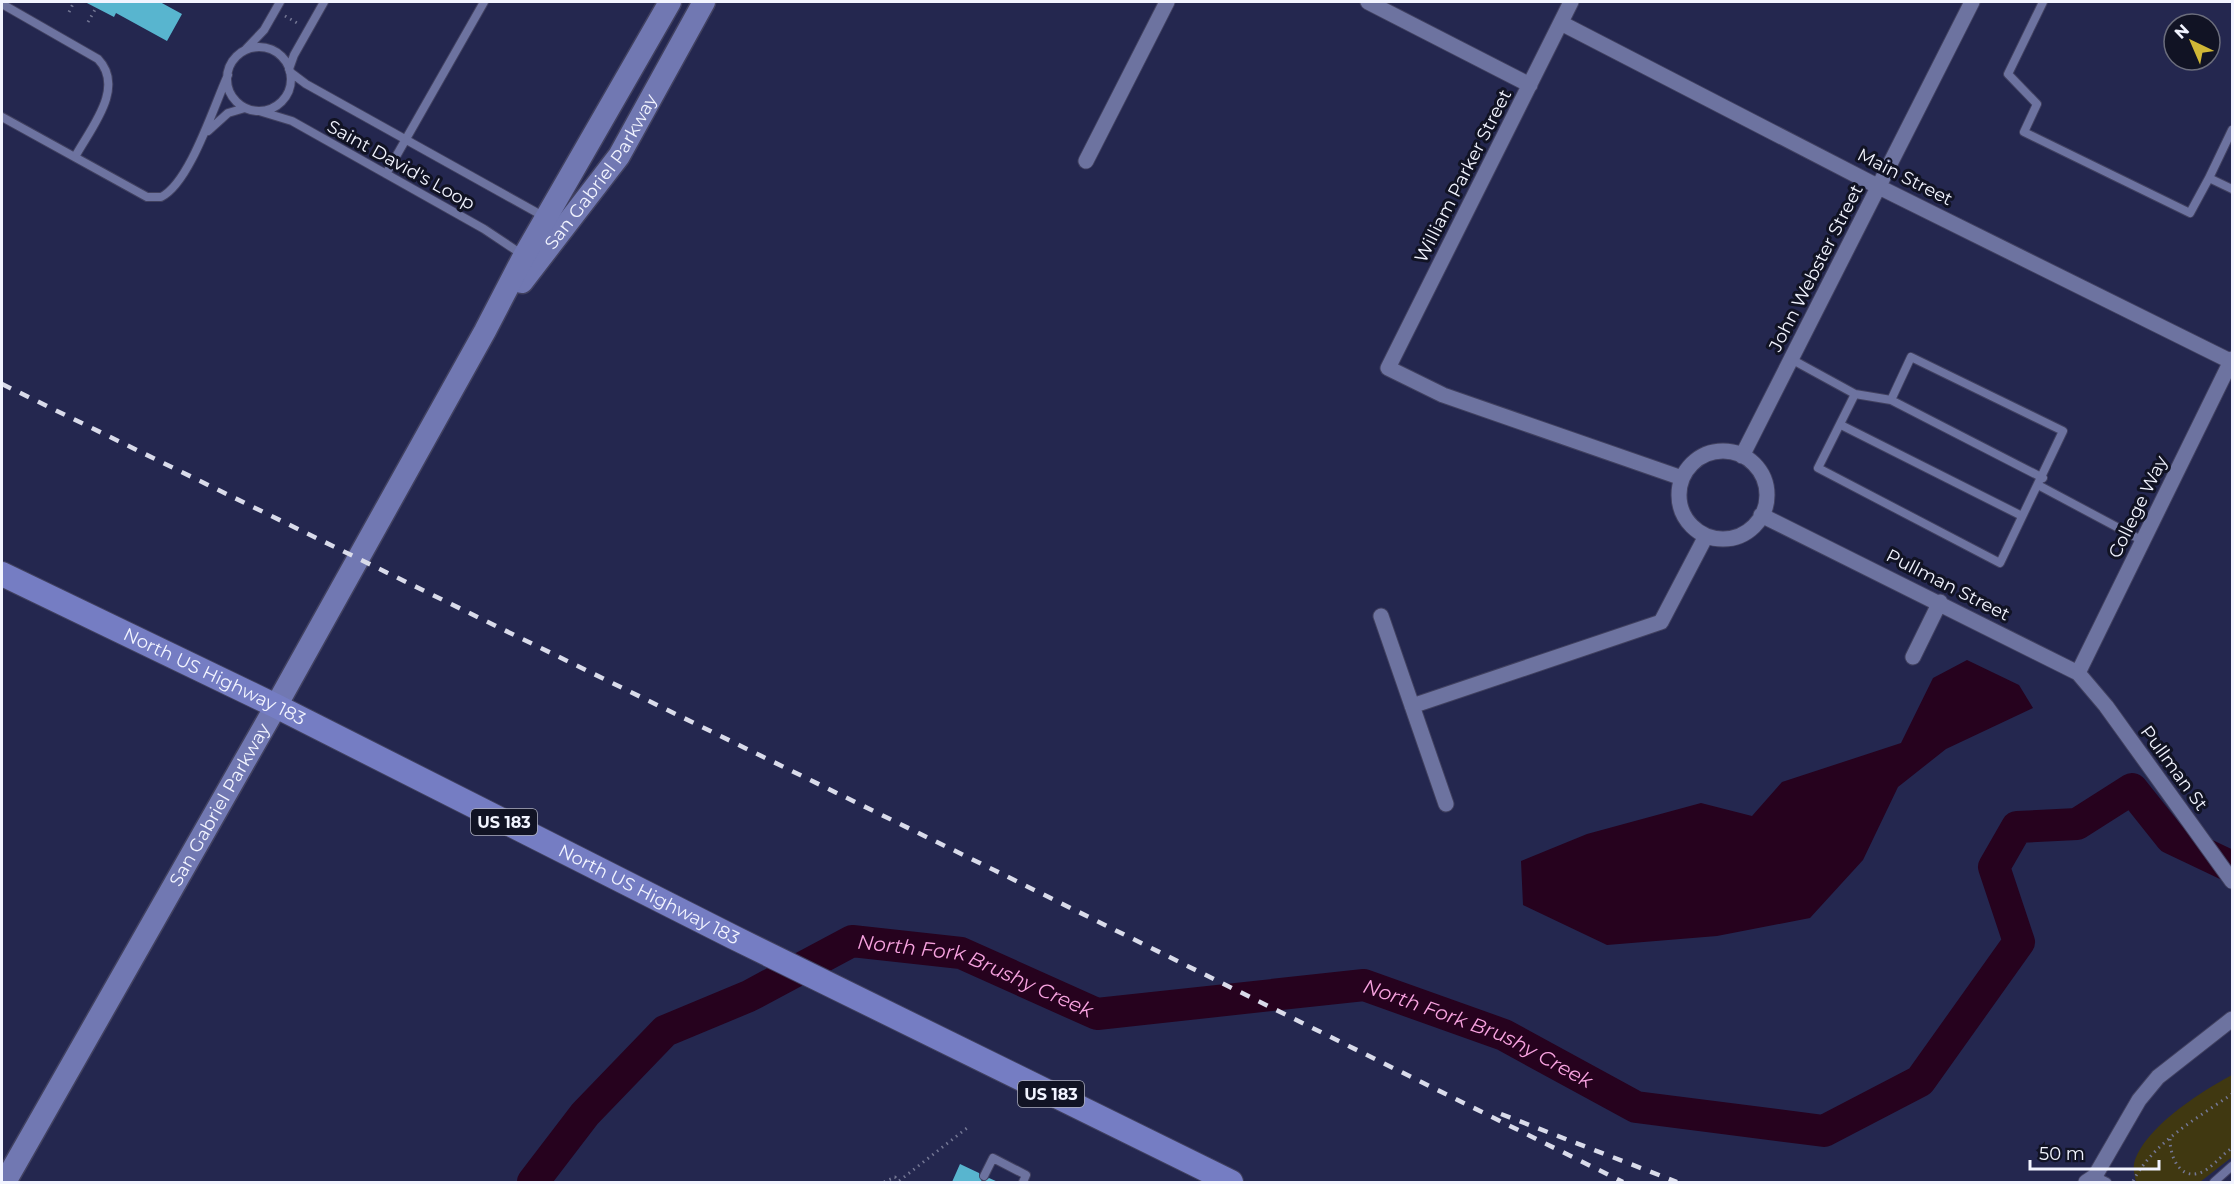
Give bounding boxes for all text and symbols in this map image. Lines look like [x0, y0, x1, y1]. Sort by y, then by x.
north arrow [2162, 12, 2222, 72]
text: N [2171, 20, 2193, 43]
street label: William Parker Street [1410, 86, 1516, 266]
street label: San Gabriel Parkway [540, 90, 662, 254]
street label: Saint David's Loop [323, 115, 479, 215]
street label: Main Street [1854, 144, 1956, 210]
street label: John Webster Street [1764, 181, 1868, 356]
street label: College Way [2104, 452, 2172, 562]
street label: Pullman Street [1883, 544, 2013, 626]
street label: North US Highway 183 [120, 623, 309, 730]
street label: San Gabriel Parkway [165, 719, 275, 890]
street label: Pullman St [2136, 721, 2212, 815]
road number: US 183 [471, 809, 537, 835]
street label: North US Highway 183 [555, 840, 743, 949]
water label: North Fork Brushy Creek [856, 930, 1098, 1023]
water label: North Fork Brushy Creek [1360, 974, 1598, 1094]
road number: US 183 [1018, 1081, 1084, 1107]
scale bar [2030, 1133, 2159, 1171]
text: 50 m [2039, 1143, 2085, 1165]

